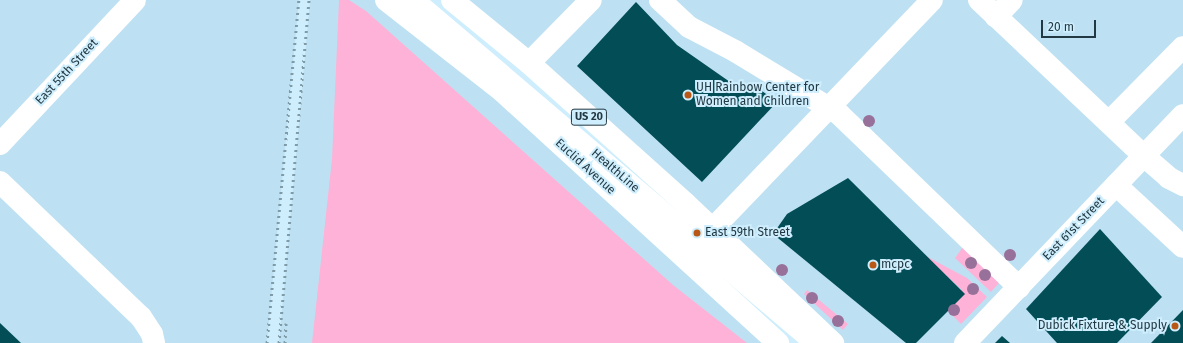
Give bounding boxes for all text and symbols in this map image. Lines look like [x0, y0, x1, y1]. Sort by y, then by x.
scale bar [1043, 12, 1098, 38]
text: 20 m [1048, 20, 1074, 34]
street label: East 55th Street [33, 36, 101, 108]
place label: UH Rainbow Center for Women and Children [696, 81, 819, 109]
marker: UH Rainbow Center for Women and Children [683, 90, 693, 100]
road number: US 20 [570, 108, 608, 126]
street label: Euclid Avenue [552, 136, 618, 198]
street label: HealthLine [588, 146, 642, 196]
street label: East 61st Street [1040, 194, 1108, 264]
place label: East 59th Street [705, 226, 790, 240]
marker: East 59th Street [692, 228, 702, 238]
place label: mcpc [881, 258, 910, 272]
marker: mcpc [868, 260, 878, 270]
place label: Dubick Fixture & Supply [1038, 319, 1167, 333]
marker: Dubick Fixture & Supply [1170, 321, 1180, 331]

